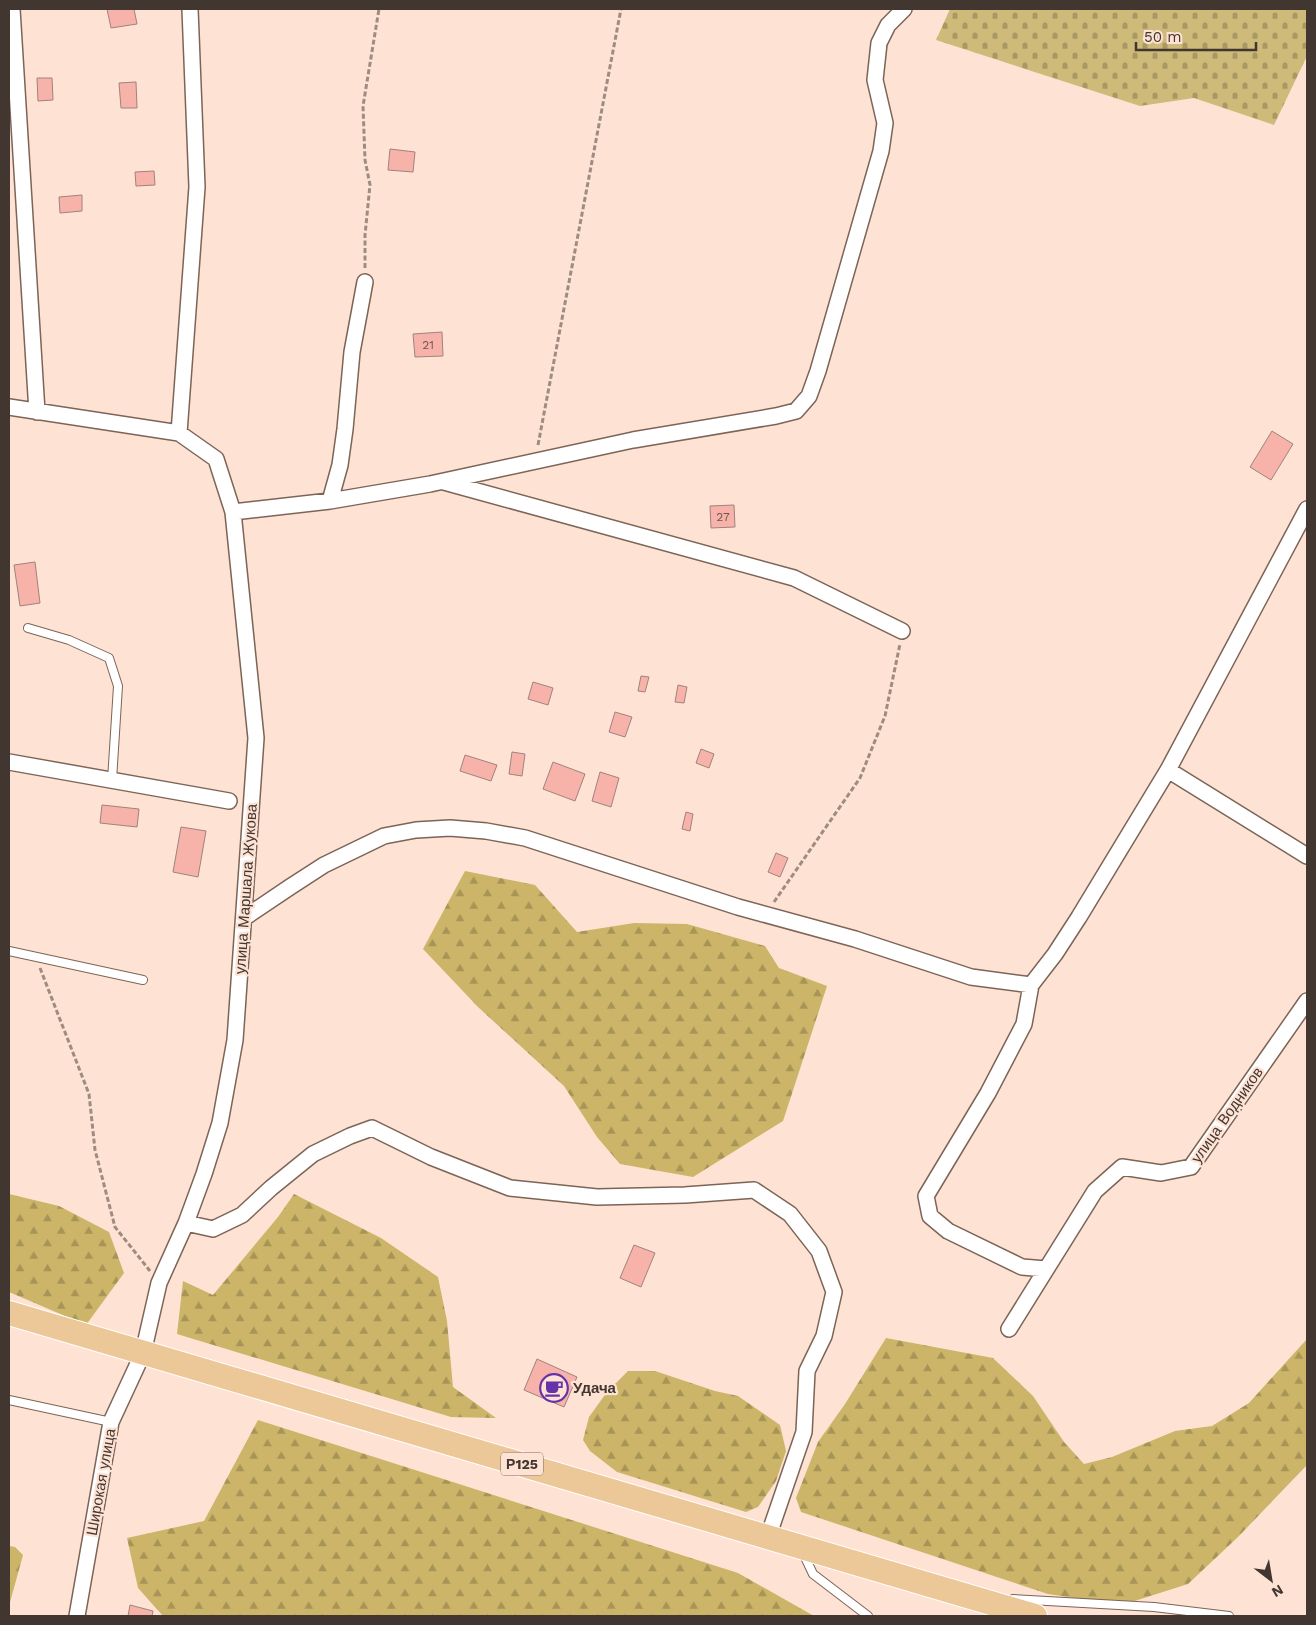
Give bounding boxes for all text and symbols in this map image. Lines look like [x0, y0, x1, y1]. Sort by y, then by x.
scale bar [1136, 20, 1256, 52]
text: 50 m [1144, 28, 1181, 46]
house number: 21 [422, 338, 434, 352]
house number: 27 [716, 510, 730, 524]
street label: улица Маршала Жукова [231, 803, 261, 975]
street label: улица Водников [1187, 1064, 1267, 1166]
cafe icon: Удача [539, 1373, 569, 1403]
place label: Удача [573, 1379, 617, 1397]
street label: Широкая улица [83, 1426, 119, 1537]
road number: Р125 [501, 1452, 543, 1476]
north arrow [1246, 1555, 1296, 1605]
text: N [1269, 1582, 1286, 1601]

